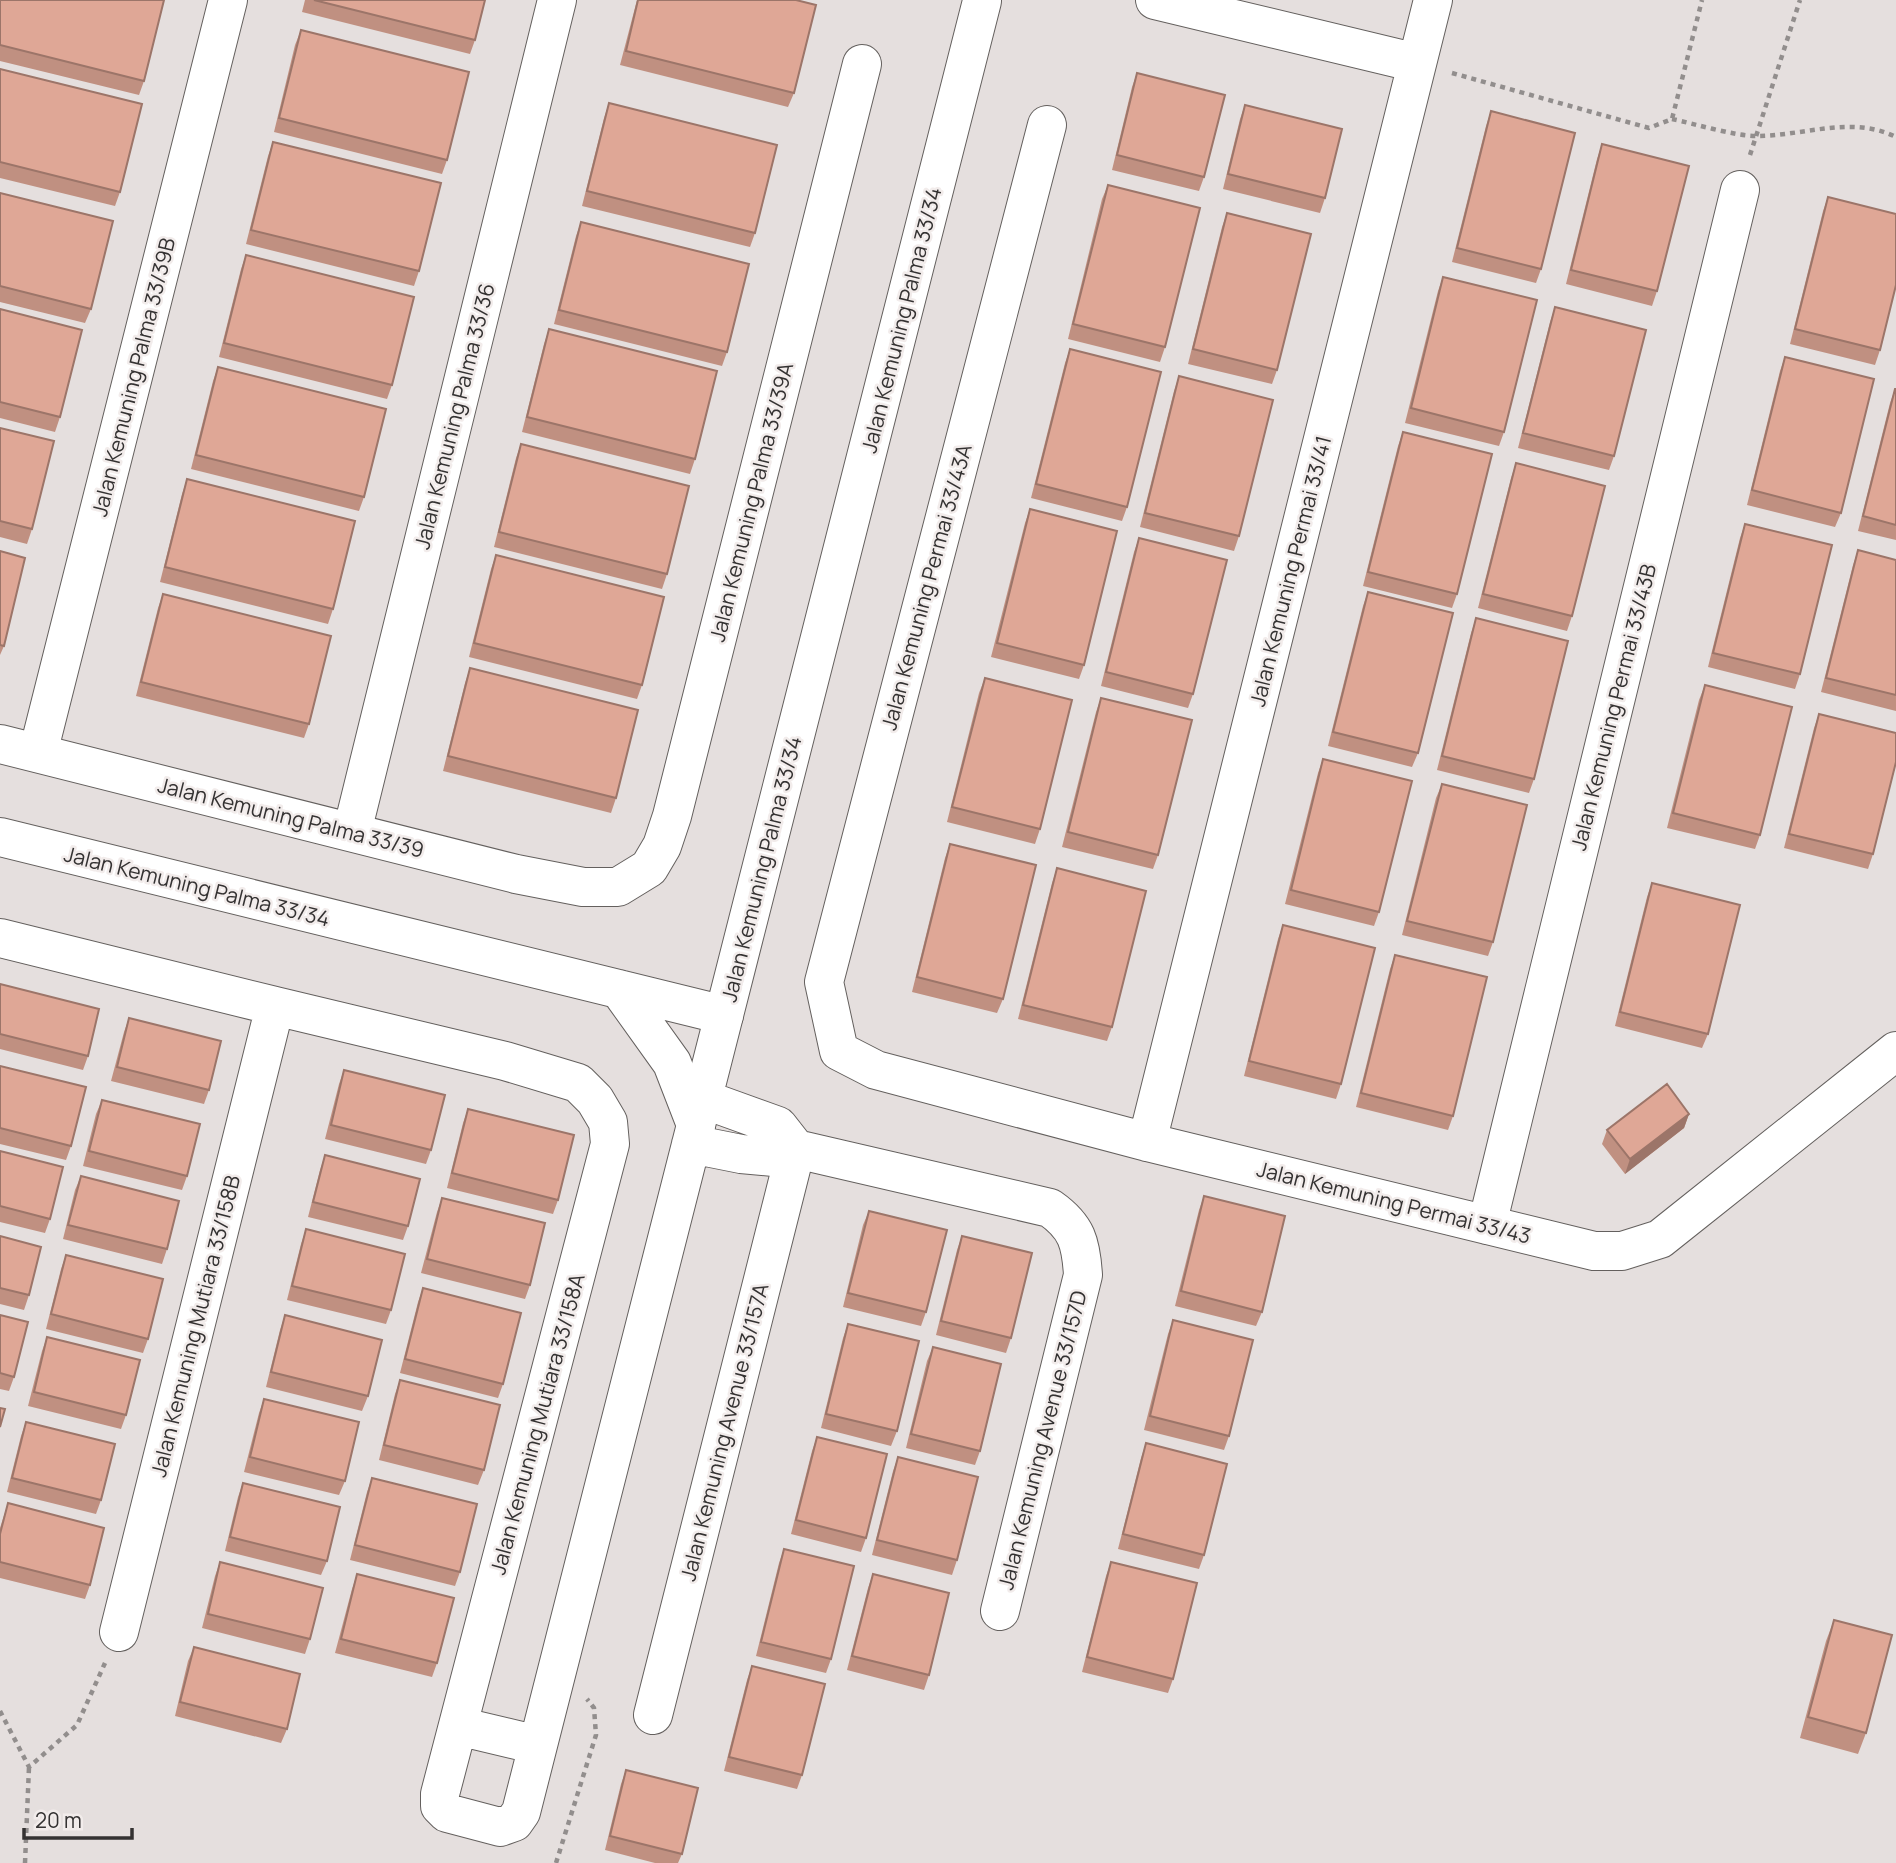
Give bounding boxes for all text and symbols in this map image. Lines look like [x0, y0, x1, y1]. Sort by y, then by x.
street label: Jalan Kemuning Palma 33/34 [854, 184, 948, 456]
street label: Jalan Kemuning Palma 33/39B [85, 235, 181, 519]
street label: Jalan Kemuning Palma 33/36 [407, 280, 501, 552]
street label: Jalan Kemuning Palma 33/39A [703, 359, 799, 645]
street label: Jalan Kemuning Permai 33/41 [1243, 433, 1337, 709]
street label: Jalan Kemuning Permai 33/43A [874, 441, 978, 733]
street label: Jalan Kemuning Permai 33/43B [1564, 561, 1662, 853]
street label: Jalan Kemuning Palma 33/34 [714, 733, 808, 1005]
street label: Jalan Kemuning Palma 33/39 [155, 770, 427, 864]
street label: Jalan Kemuning Palma 33/34 [61, 839, 333, 933]
street label: Jalan Kemuning Permai 33/43 [1254, 1154, 1534, 1250]
street label: Jalan Kemuning Mutiara 33/158B [144, 1172, 246, 1480]
street label: Jalan Kemuning Mutiara 33/158A [483, 1271, 591, 1577]
street label: Jalan Kemuning Avenue 33/157A [673, 1280, 775, 1584]
street label: Jalan Kemuning Avenue 33/157D [991, 1287, 1093, 1593]
scale bar [24, 1797, 133, 1841]
text: 20 m [35, 1806, 82, 1834]

